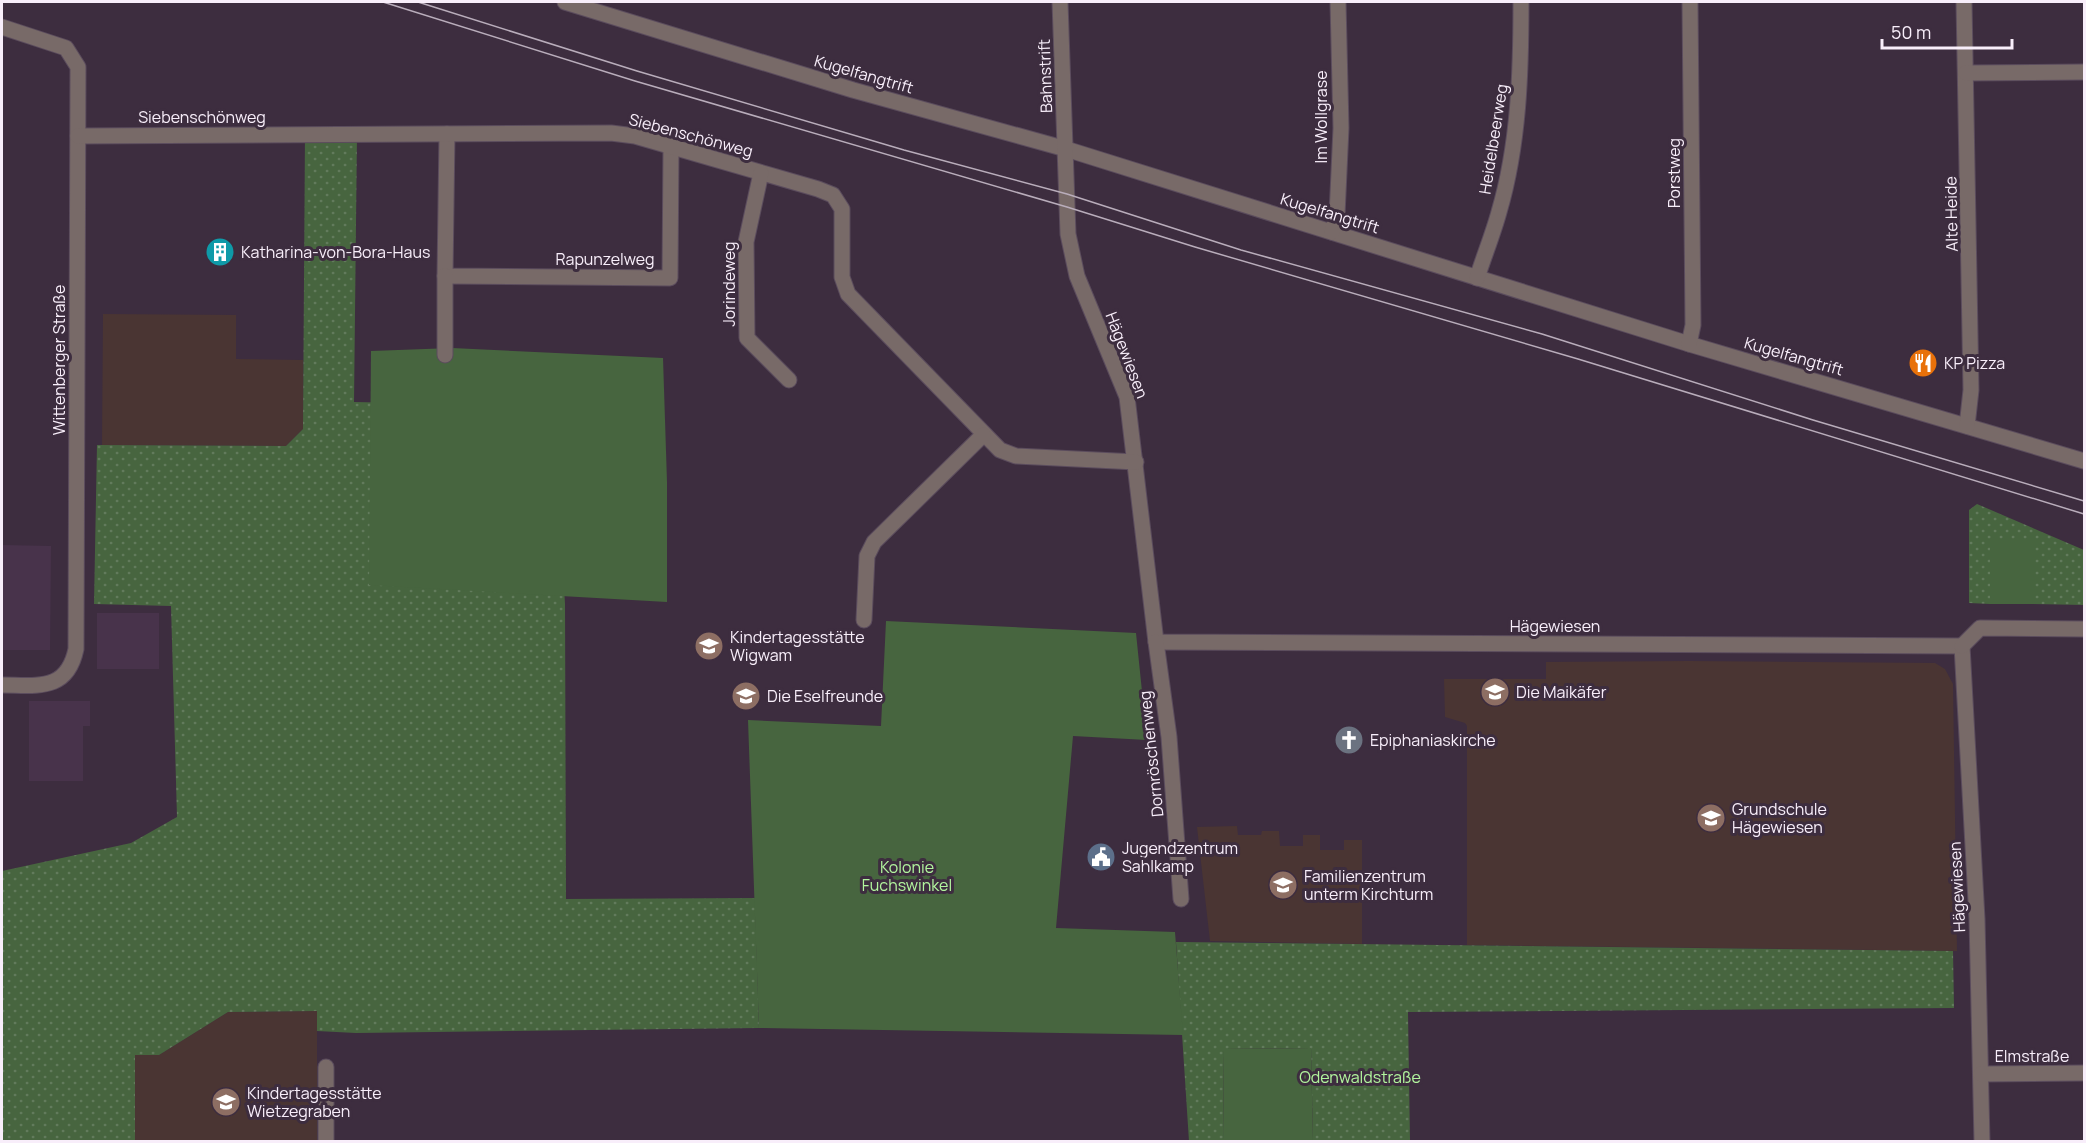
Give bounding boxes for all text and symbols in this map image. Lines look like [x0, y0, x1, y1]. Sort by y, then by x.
scale bar [1882, 12, 2012, 50]
text: 50 m [1891, 20, 1931, 44]
street label: Bahnstrift [1033, 39, 1057, 113]
street label: Kugelfangtrift [812, 49, 916, 99]
street label: Im Wollgrase [1310, 70, 1332, 164]
street label: Heidelbeerweg [1473, 82, 1513, 196]
street label: Siebenschönweg [138, 106, 266, 128]
street label: Siebenschönweg [627, 108, 755, 162]
street label: Porstweg [1663, 138, 1685, 208]
street label: Alte Heide [1939, 176, 1963, 252]
street label: Kugelfangtrift [1278, 188, 1382, 238]
building icon: Katharina-von-Bora-Haus [204, 236, 236, 268]
place label: Katharina-von-Bora-Haus [241, 241, 430, 263]
street label: Jorindeweg [718, 241, 740, 327]
street label: Rapunzelweg [555, 248, 655, 270]
street label: Wittenberger Straße [48, 285, 70, 435]
street label: Hägewiesen [1100, 309, 1154, 401]
street label: Kugelfangtrift [1742, 331, 1846, 381]
restaurant icon: KP Pizza [1907, 347, 1939, 379]
place label: KP Pizza [1944, 352, 2005, 374]
street label: Hägewiesen [1510, 615, 1600, 637]
place label: Kindertagesstätte Wigwam [730, 626, 865, 666]
school or university icon: Kindertagesstätte Wigwam [693, 630, 725, 662]
school or university icon: Die Maikäfer [1479, 676, 1511, 708]
school or university icon: Die Eselfreunde [730, 680, 762, 712]
place label: Die Maikäfer [1516, 681, 1607, 703]
place label: Die Eselfreunde [767, 685, 883, 707]
street label: Dornröschenweg [1133, 690, 1169, 818]
church icon: Epiphaniaskirche [1333, 724, 1365, 756]
place label: Epiphaniaskirche [1370, 729, 1496, 751]
place label: Grundschule Hägewiesen [1732, 798, 1827, 838]
school or university icon: Grundschule Hägewiesen [1695, 802, 1727, 834]
place label: Jugendzentrum Sahlkamp [1122, 837, 1238, 877]
public building icon: Jugendzentrum Sahlkamp [1085, 841, 1117, 873]
street label: Hägewiesen [1944, 841, 1970, 933]
park label: Kolonie Fuchswinkel [862, 856, 952, 896]
place label: Familienzentrum unterm Kirchturm [1304, 865, 1433, 905]
school or university icon: Familienzentrum unterm Kirchturm [1267, 869, 1299, 901]
street label: Elmstraße [1995, 1045, 2069, 1067]
park label: Odenwaldstraße [1299, 1066, 1421, 1088]
place label: Kindertagesstätte Wietzegraben [247, 1082, 382, 1122]
school or university icon: Kindertagesstätte Wietzegraben [210, 1086, 242, 1118]

